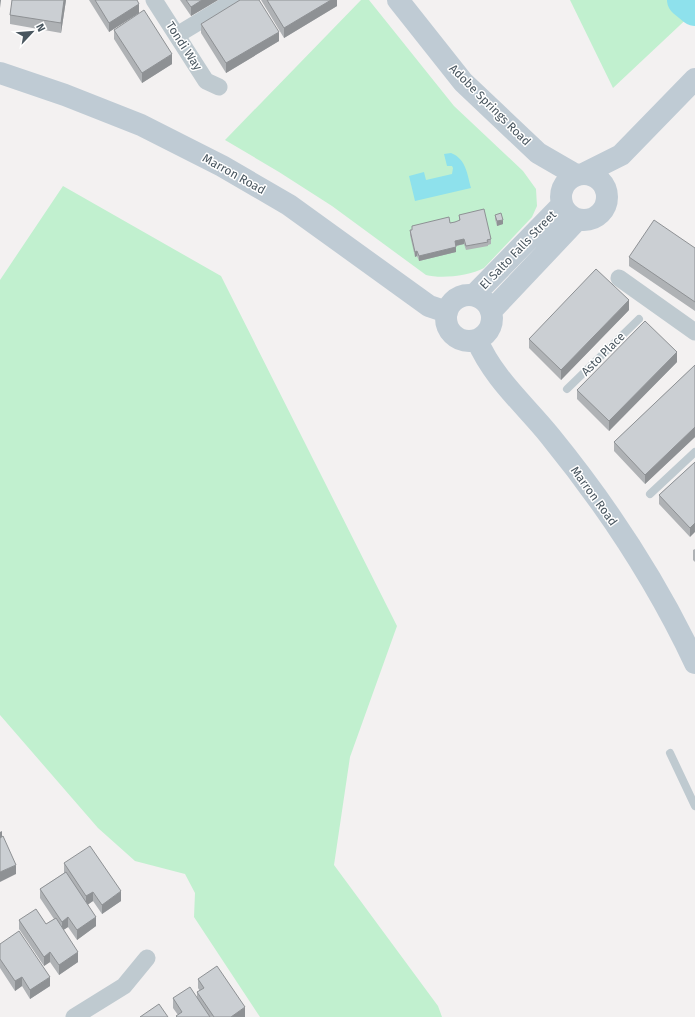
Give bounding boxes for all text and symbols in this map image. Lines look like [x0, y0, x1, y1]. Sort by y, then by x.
north arrow [12, 12, 52, 52]
street label: Tondi Way [163, 19, 205, 73]
text: N [33, 22, 48, 34]
street label: Adobe Springs Road [446, 61, 534, 149]
street label: Marron Road [200, 151, 268, 197]
street label: El Salto Falls Street [477, 207, 560, 292]
street label: Asto Place [578, 329, 628, 379]
street label: Marron Road [568, 464, 620, 528]

